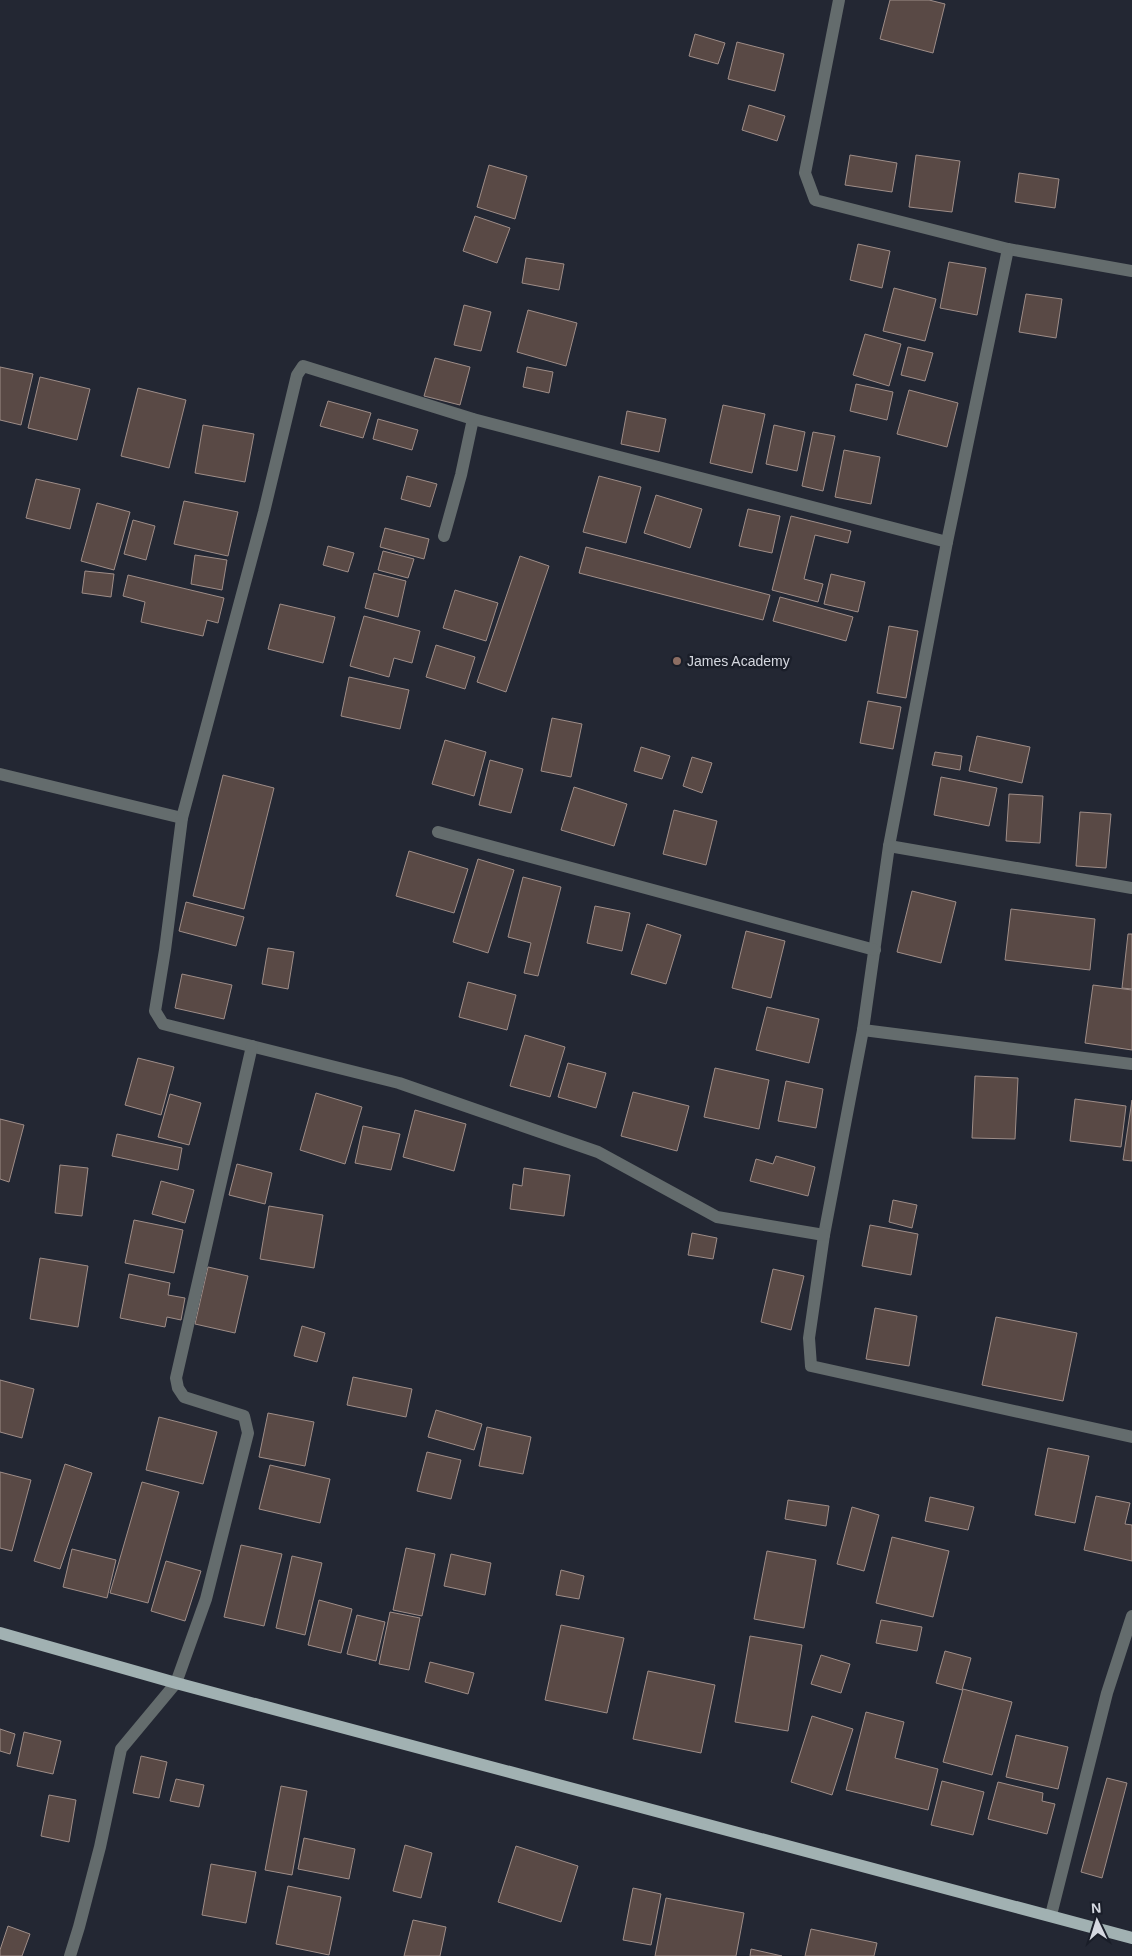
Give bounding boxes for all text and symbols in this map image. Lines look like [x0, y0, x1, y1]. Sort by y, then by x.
place label: James Academy [687, 653, 790, 669]
marker: James Academy [671, 655, 683, 667]
north arrow [1072, 1896, 1122, 1946]
text: N [1090, 1900, 1102, 1916]

